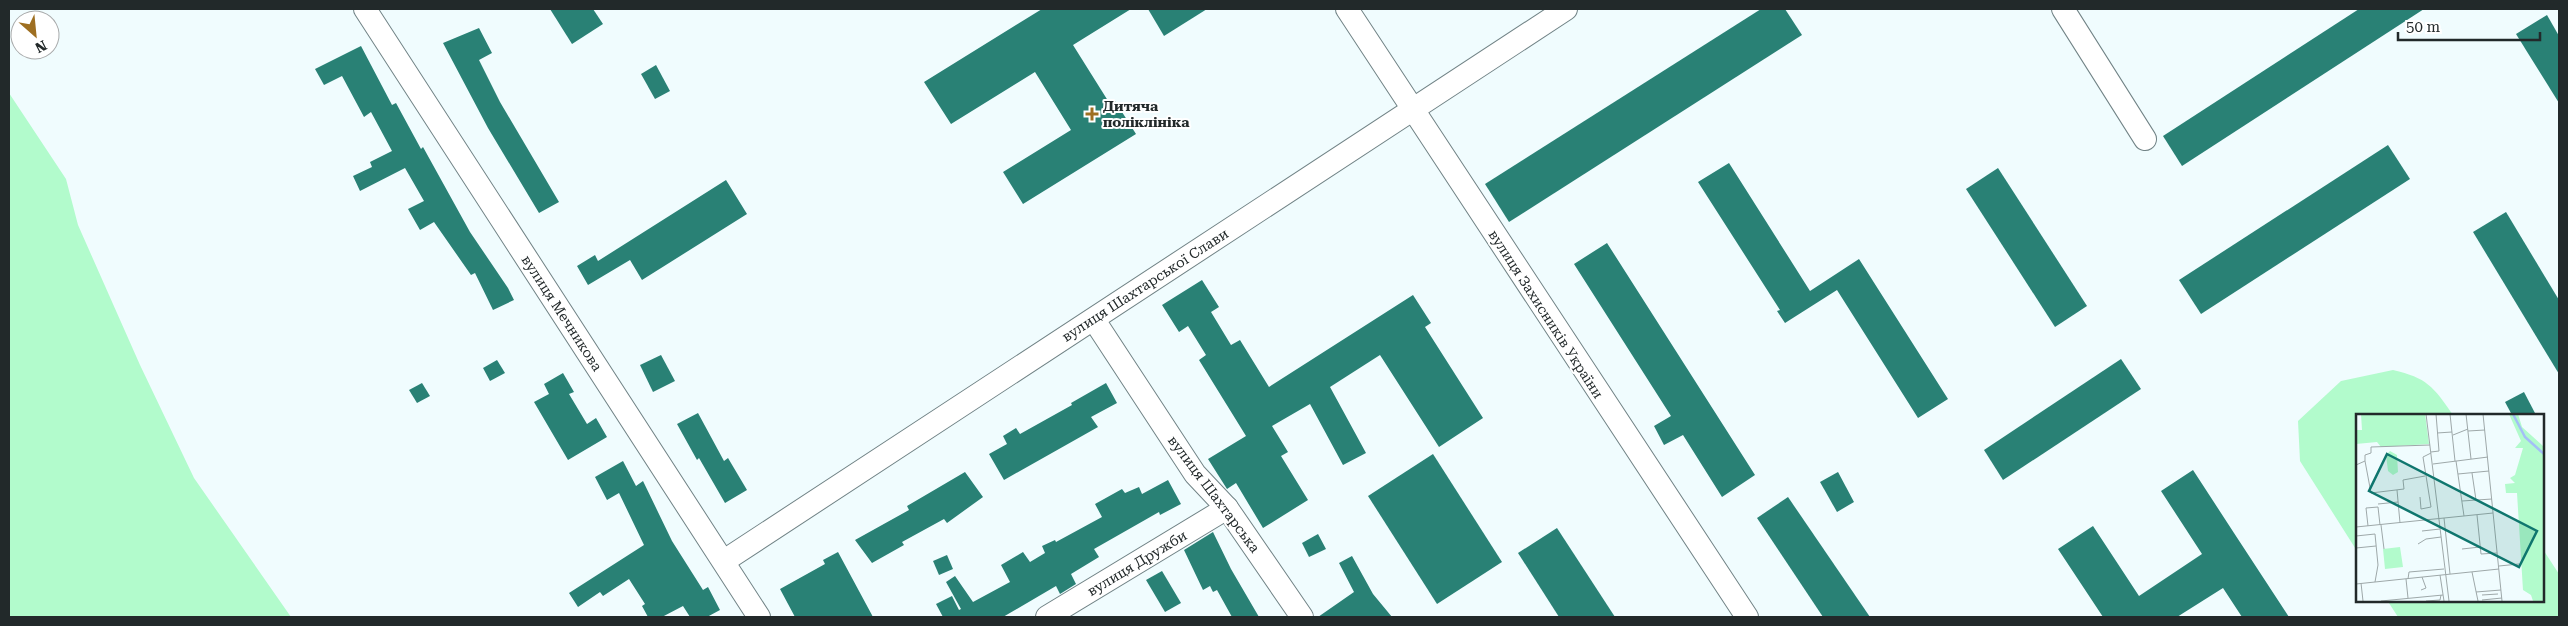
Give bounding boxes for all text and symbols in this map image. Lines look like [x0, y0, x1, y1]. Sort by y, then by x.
north arrow [10, 10, 60, 60]
scale bar [2398, 10, 2540, 42]
text: 50 m [2406, 18, 2441, 36]
text: N [32, 37, 49, 56]
place label: Дитяча поліклініка [1103, 98, 1190, 130]
marker: Дитяча поліклініка [1085, 107, 1099, 121]
street label: вулиця Шахтарської Слави [1059, 225, 1231, 345]
street label: вулиця Захисників України [1485, 227, 1607, 401]
street label: вулиця Мечникова [519, 252, 606, 374]
inset map [2356, 414, 2543, 601]
street label: вулиця Шахтарська [1165, 432, 1263, 556]
street label: вулиця Дружби [1084, 527, 1190, 599]

